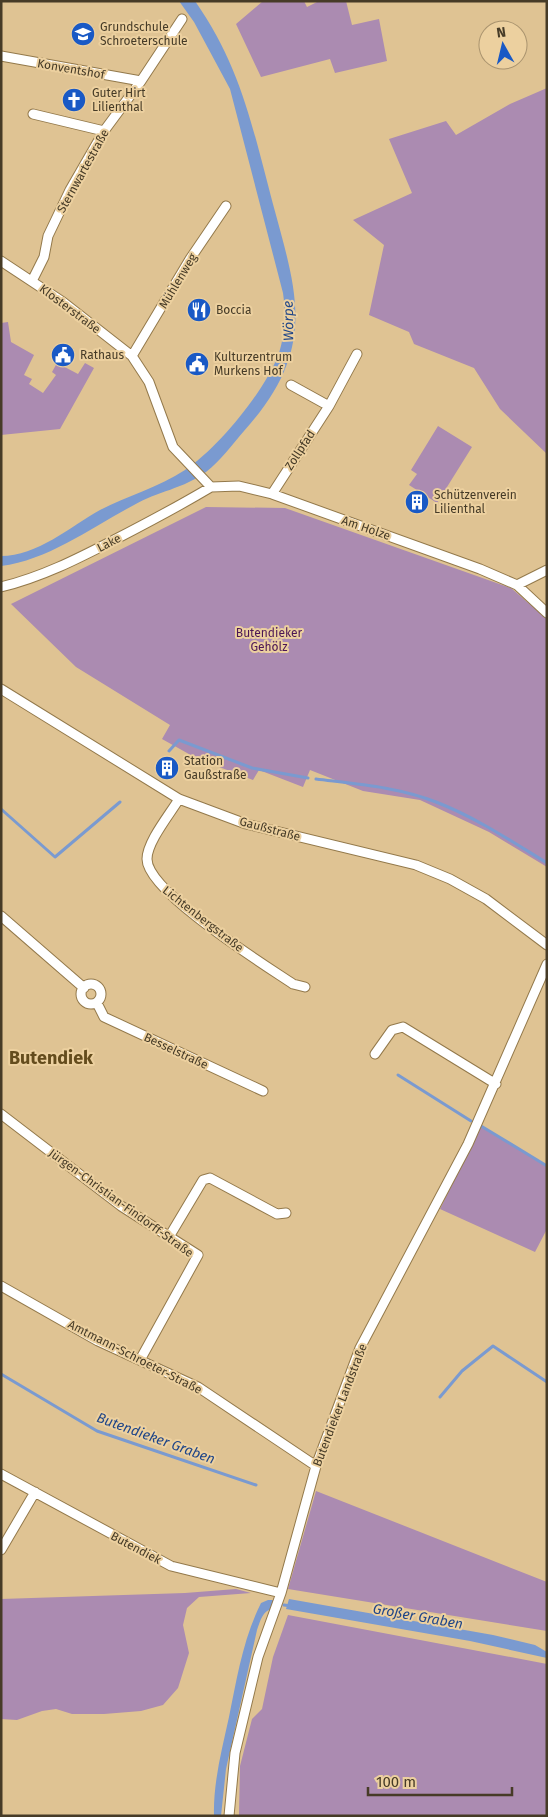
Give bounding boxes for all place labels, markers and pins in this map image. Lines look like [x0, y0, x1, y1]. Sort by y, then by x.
place label: Grundschule Schroeterschule [100, 20, 188, 48]
school or university icon: Grundschule Schroeterschule [70, 21, 96, 47]
place label: Guter Hirt Lilienthal [92, 86, 146, 114]
church icon: Guter Hirt Lilienthal [61, 87, 87, 113]
restaurant icon: Boccia [186, 297, 212, 323]
place label: Boccia [216, 303, 251, 317]
public building icon: Rathaus [50, 342, 76, 368]
place label: Rathaus [80, 348, 125, 362]
place label: Kulturzentrum Murkens Hof [214, 350, 292, 378]
public building icon: Kulturzentrum Murkens Hof [184, 351, 210, 377]
place label: Schützenverein Lilienthal [434, 488, 517, 516]
building icon: Schützenverein Lilienthal [404, 489, 430, 515]
place label: Station Gaußstraße [184, 754, 247, 782]
building icon: Station Gaußstraße [154, 755, 180, 781]

